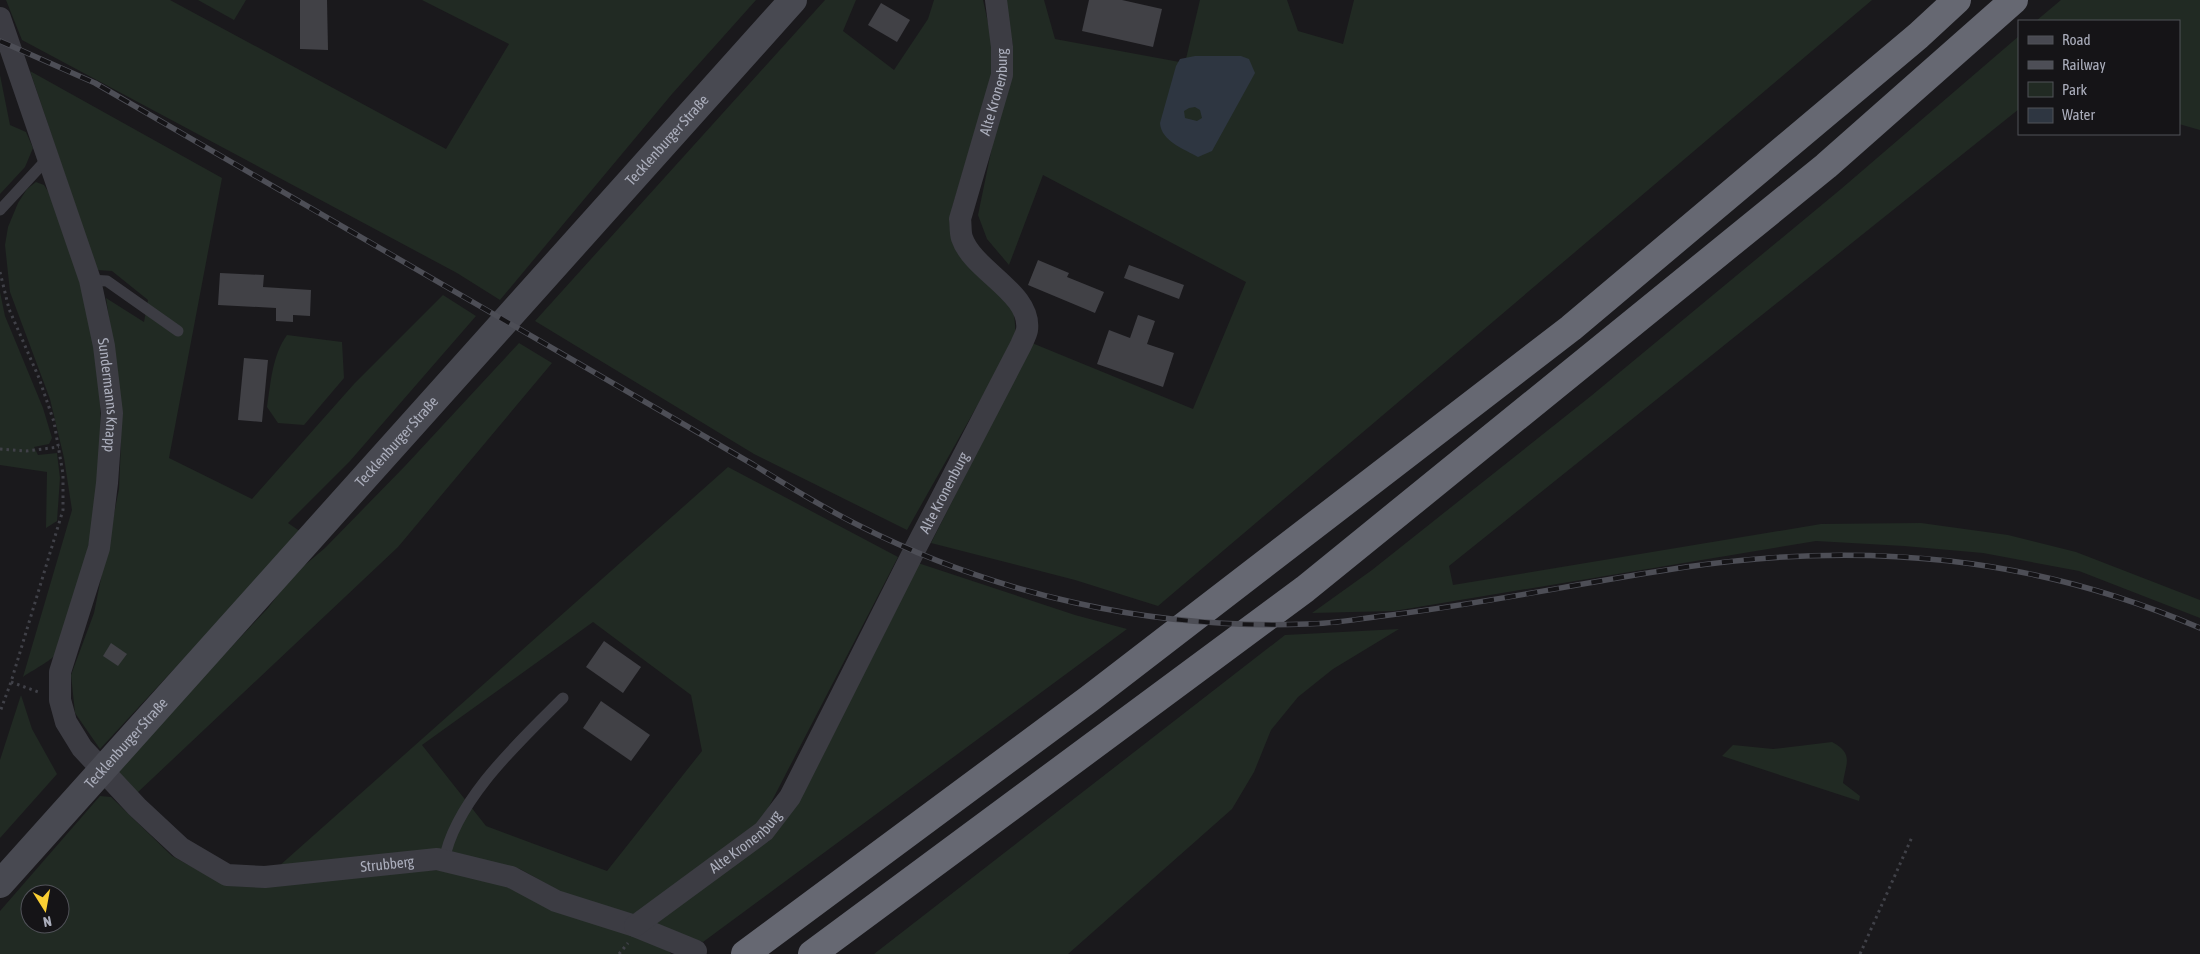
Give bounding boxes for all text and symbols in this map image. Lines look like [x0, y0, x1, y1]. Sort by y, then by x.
legend [2018, 20, 2180, 135]
text: Road [2062, 31, 2091, 48]
street label: Alte Kronenburg [976, 48, 1010, 137]
text: Railway [2062, 56, 2106, 73]
text: Park [2062, 81, 2087, 98]
street label: Tecklenburger Straße [622, 91, 712, 189]
text: Water [2062, 106, 2095, 123]
street label: Sundermanns Knapp [95, 336, 121, 453]
street label: Tecklenburger Straße [351, 393, 441, 490]
street label: Alte Kronenburg [916, 449, 972, 536]
street label: Tecklenburger Straße [81, 694, 171, 792]
street label: Alte Kronenburg [706, 806, 785, 877]
street label: Strubberg [359, 852, 415, 875]
north arrow [20, 884, 70, 934]
text: N [42, 913, 53, 930]

